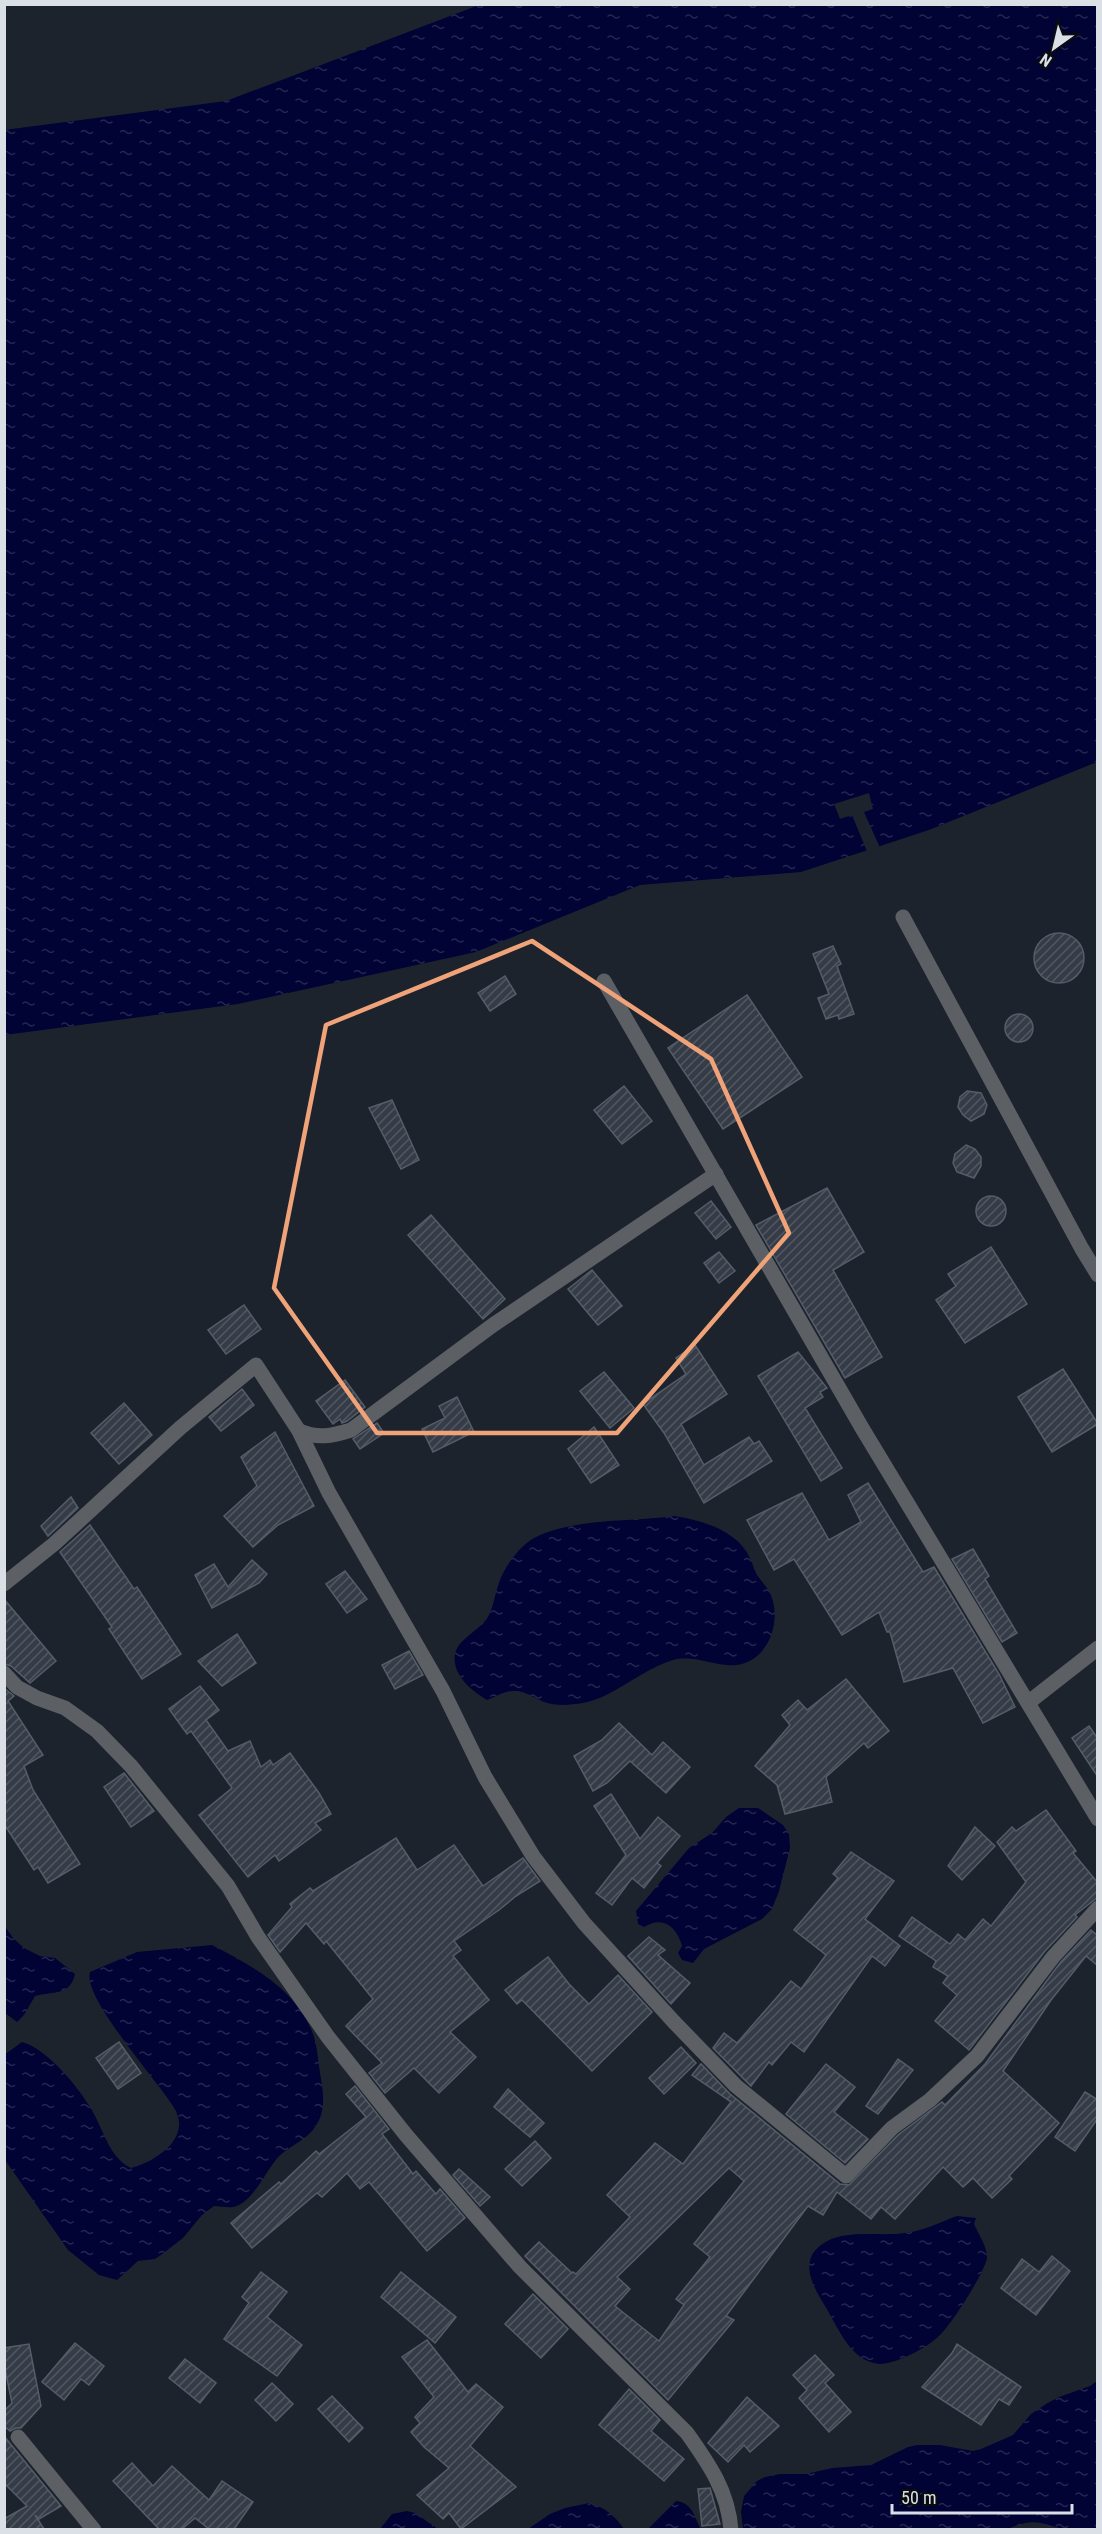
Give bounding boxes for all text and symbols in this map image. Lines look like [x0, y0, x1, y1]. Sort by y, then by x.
north arrow [1024, 18, 1084, 78]
text: N [1037, 49, 1055, 71]
scale bar [892, 2477, 1072, 2515]
text: 50 m [901, 2487, 936, 2508]

